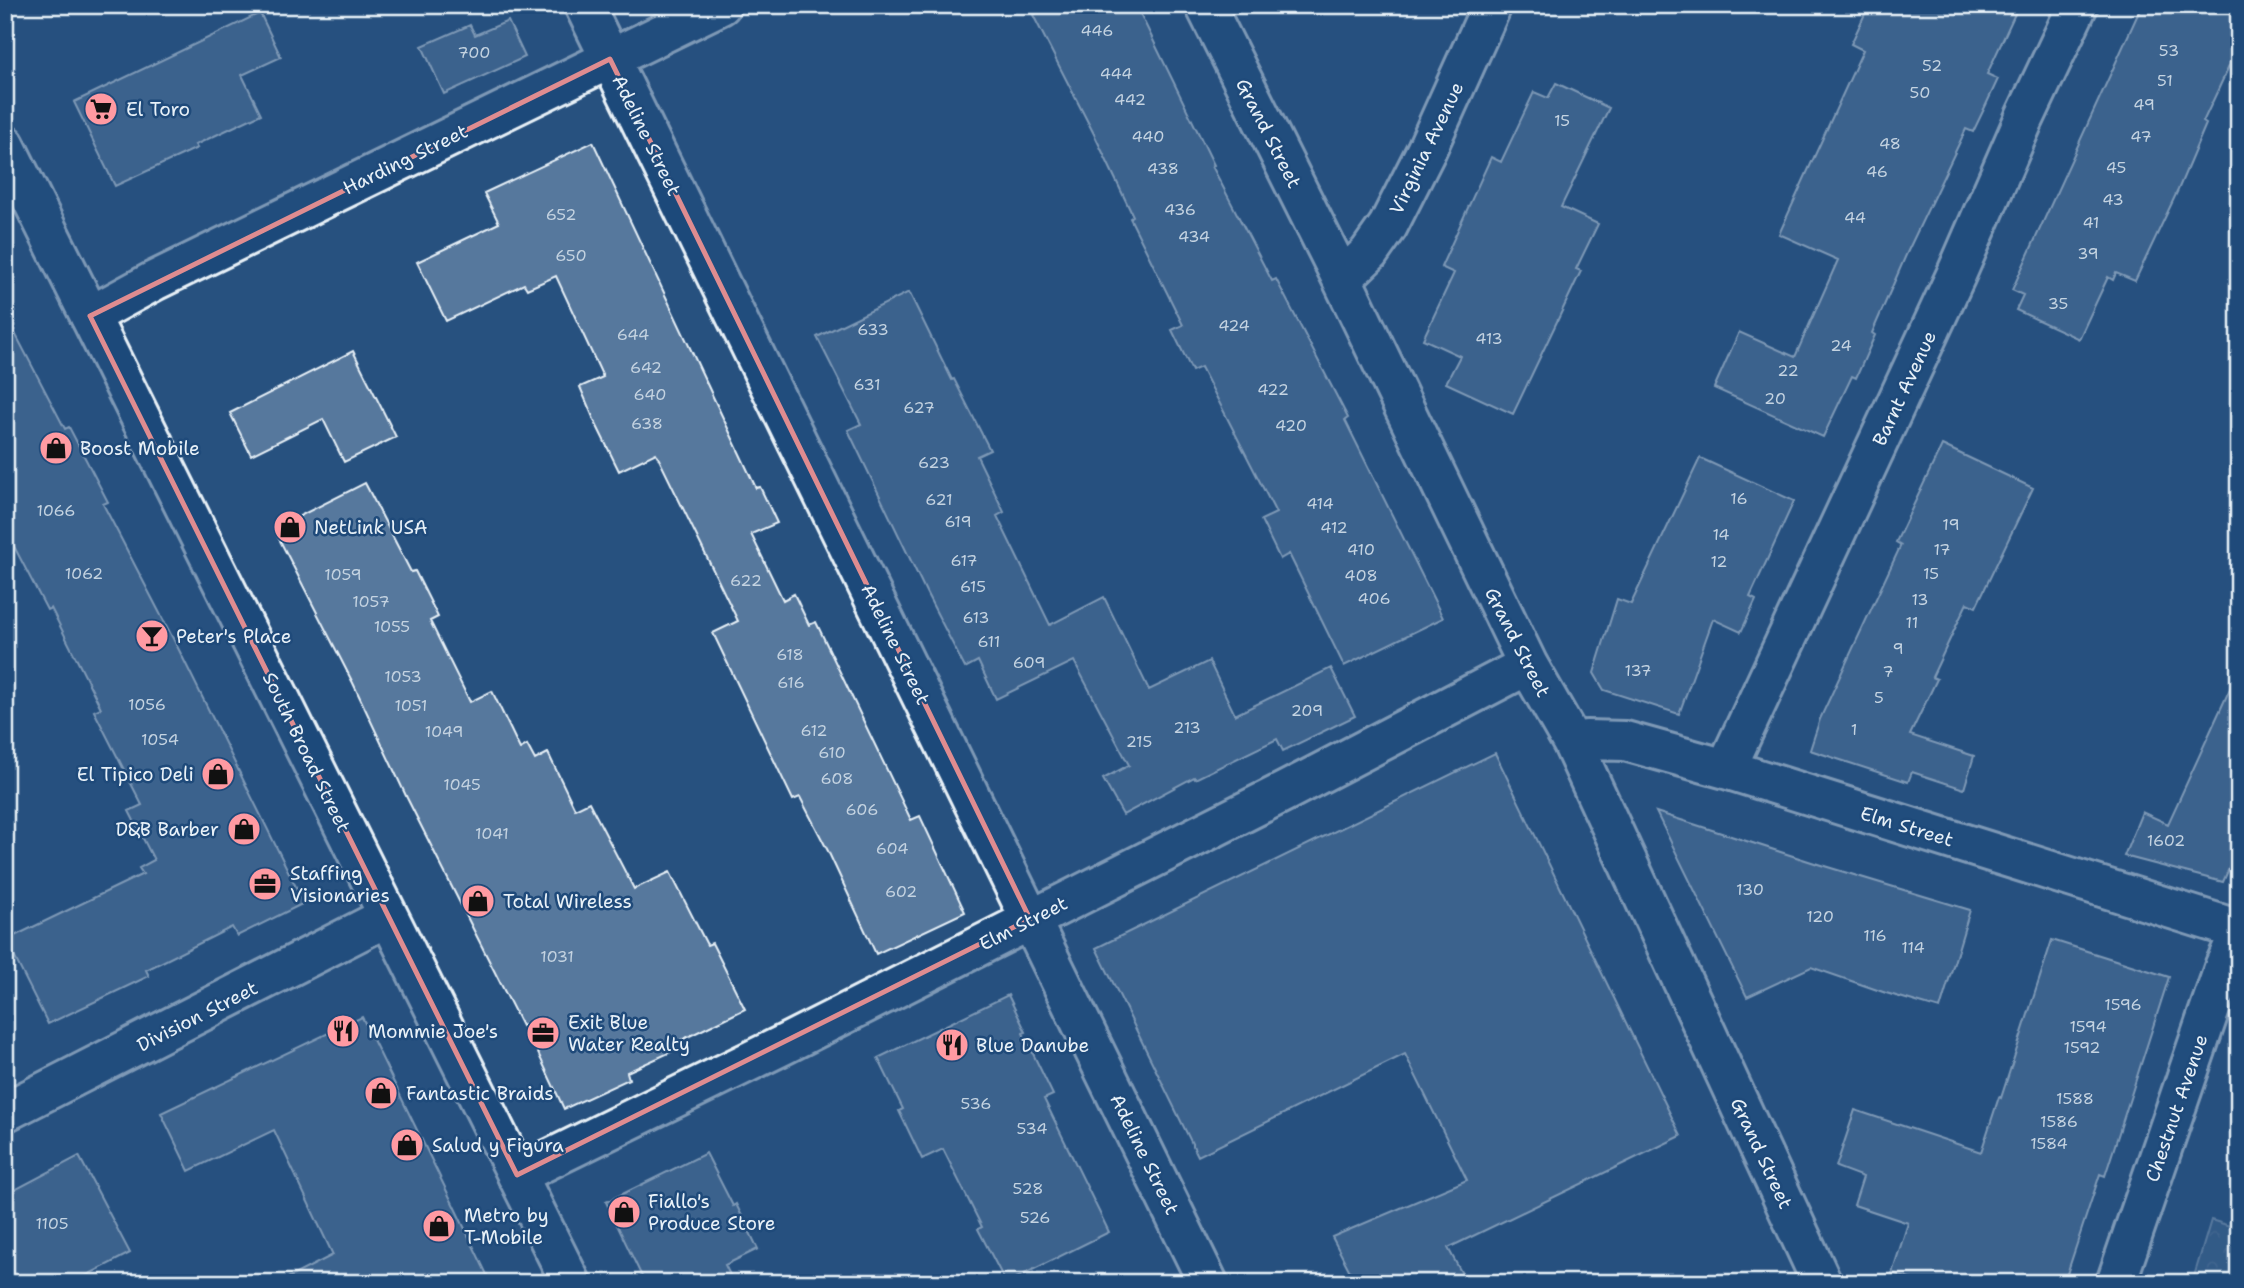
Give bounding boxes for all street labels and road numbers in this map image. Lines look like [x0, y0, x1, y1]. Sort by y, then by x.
street label: Adeline Street [606, 71, 687, 200]
street label: Grand Street [1230, 74, 1307, 192]
street label: Virginia Avenue [1384, 78, 1469, 219]
street label: Harding Street [339, 118, 472, 200]
street label: Barnt Avenue [1867, 327, 1942, 450]
street label: Adeline Street [855, 580, 936, 709]
street label: Grand Street [1479, 583, 1556, 701]
street label: South Broad Street [257, 668, 356, 837]
street label: Elm Street [1857, 800, 1956, 852]
street label: Elm Street [975, 891, 1072, 956]
street label: Division Street [133, 975, 262, 1058]
street label: Chestnut Avenue [2139, 1031, 2213, 1185]
street label: Adeline Street [1104, 1090, 1185, 1219]
street label: Grand Street [1725, 1094, 1798, 1213]

